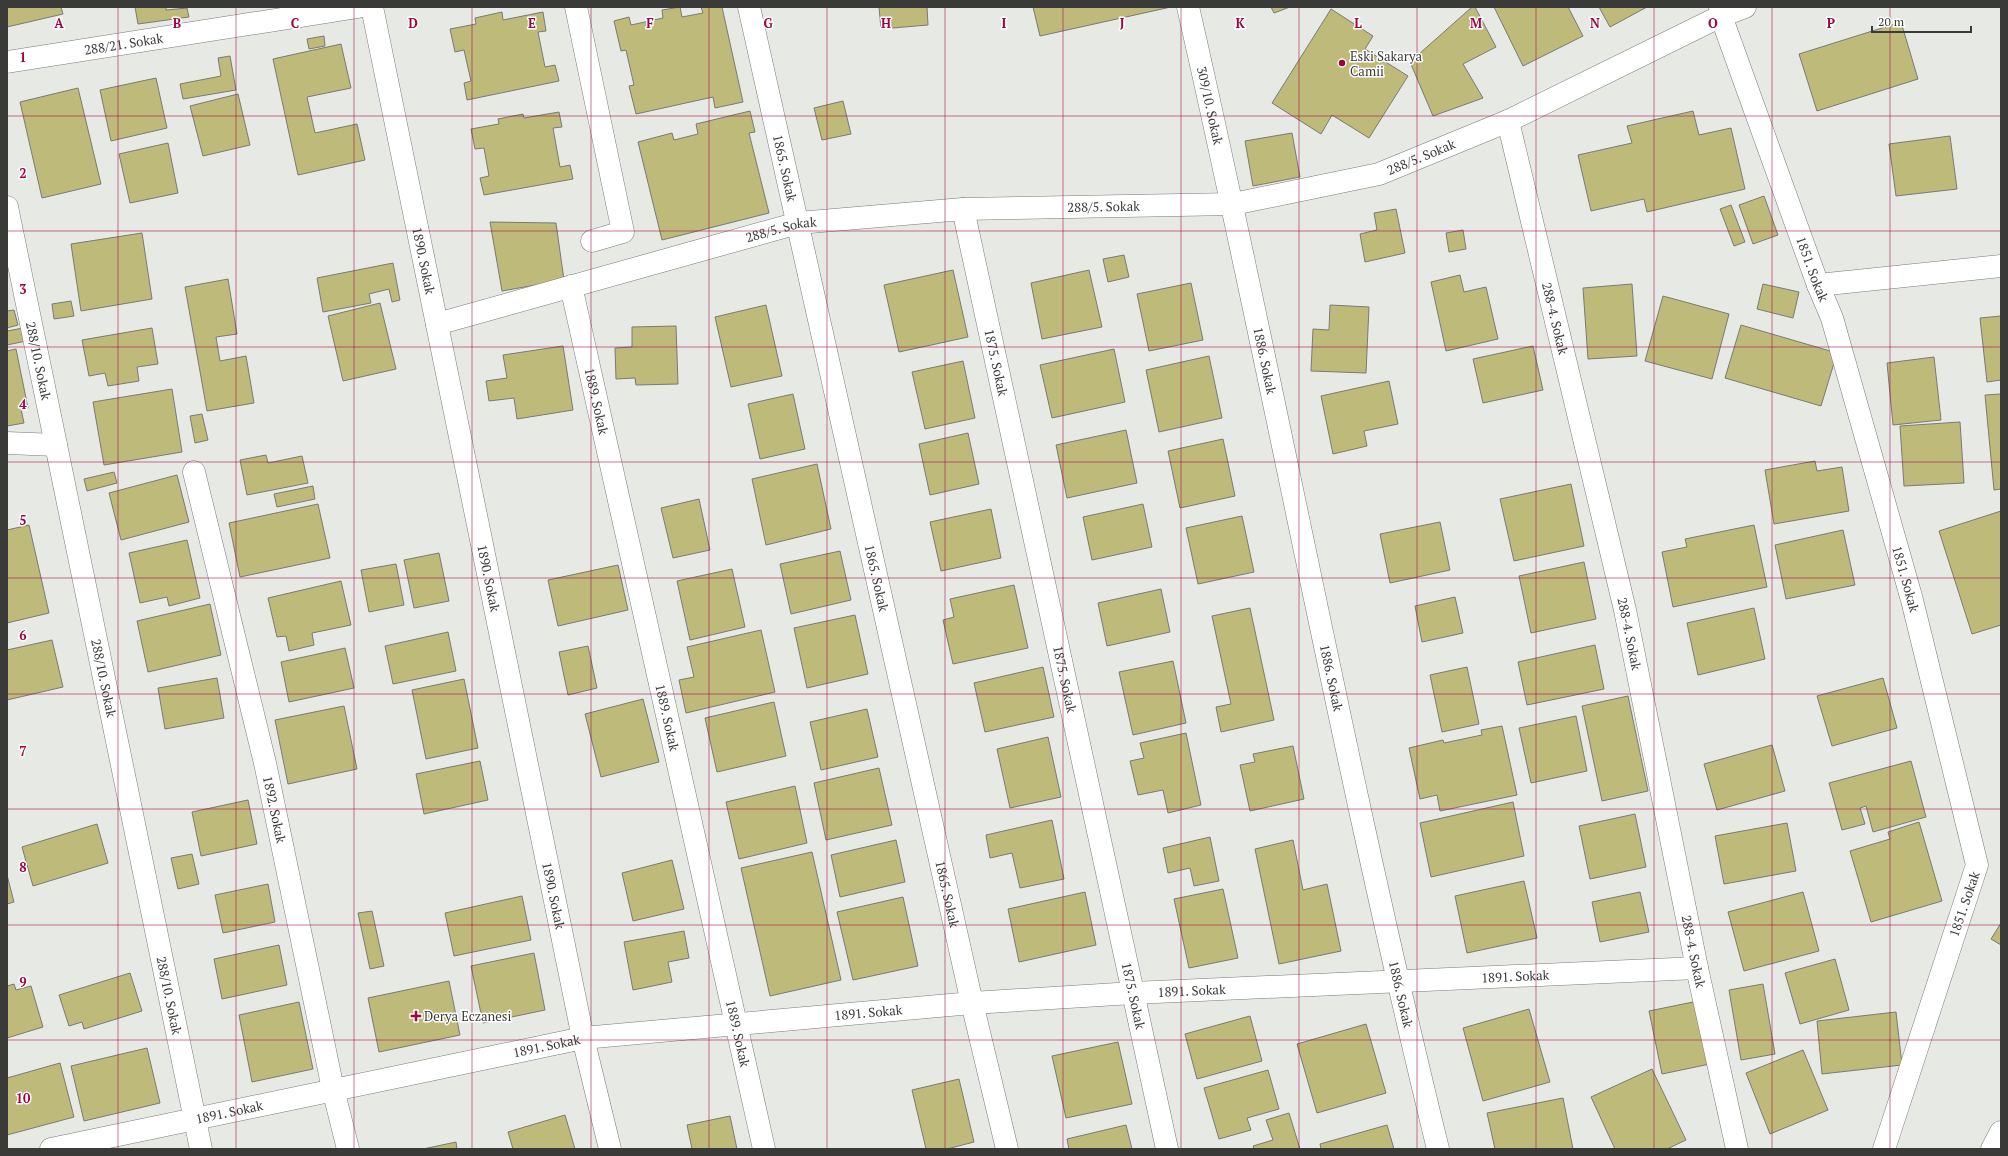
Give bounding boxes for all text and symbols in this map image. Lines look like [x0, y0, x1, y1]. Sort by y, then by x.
scale bar [1872, 8, 1971, 34]
text: A [54, 14, 64, 32]
text: B [173, 14, 181, 32]
text: C [291, 14, 299, 32]
text: D [408, 14, 418, 32]
text: E [528, 14, 536, 32]
text: F [646, 14, 654, 32]
text: G [763, 14, 773, 32]
text: H [881, 14, 891, 32]
text: I [1002, 14, 1007, 32]
text: J [1120, 14, 1125, 32]
text: K [1235, 14, 1245, 32]
text: L [1354, 14, 1362, 32]
text: M [1470, 14, 1482, 32]
text: N [1590, 14, 1600, 32]
text: O [1708, 14, 1718, 32]
text: P [1827, 14, 1835, 32]
text: 20 m [1878, 14, 1905, 29]
street label: 288/21. Sokak [83, 29, 165, 59]
place label: Eski Sakarya Camii [1350, 47, 1423, 80]
text: 1 [19, 48, 27, 66]
marker: Eski Sakarya Camii [1337, 58, 1347, 68]
street label: 309/10. Sokak [1193, 65, 1228, 147]
street label: 1865. Sokak [769, 133, 801, 204]
street label: 288/5. Sokak [1384, 134, 1458, 179]
text: 2 [19, 164, 27, 182]
street label: 288/5. Sokak [1067, 197, 1140, 216]
street label: 288/5. Sokak [743, 212, 817, 246]
street label: 1890. Sokak [408, 226, 440, 296]
street label: 1851. Sokak [1792, 234, 1833, 305]
text: 3 [19, 280, 27, 298]
street label: 288-4. Sokak [1538, 280, 1573, 357]
street label: 288/10. Sokak [22, 320, 56, 402]
street label: 1886. Sokak [1249, 325, 1281, 396]
street label: 1875. Sokak [980, 327, 1012, 398]
street label: 1889. Sokak [581, 366, 613, 437]
text: 4 [19, 395, 27, 413]
text: 5 [19, 511, 27, 529]
street label: 1890. Sokak [473, 543, 505, 614]
street label: 1865. Sokak [861, 543, 893, 613]
street label: 1851. Sokak [1888, 544, 1924, 614]
street label: 288-4. Sokak [1613, 596, 1646, 672]
text: 6 [19, 626, 27, 644]
street label: 288/10. Sokak [87, 637, 121, 719]
street label: 1886. Sokak [1316, 643, 1348, 713]
street label: 1875. Sokak [1049, 644, 1081, 715]
street label: 1889. Sokak [651, 682, 684, 753]
text: 7 [19, 742, 27, 760]
street label: 1892. Sokak [259, 774, 291, 845]
text: 8 [19, 858, 27, 876]
street label: 1865. Sokak [931, 859, 964, 930]
street label: 1890. Sokak [538, 860, 570, 931]
street label: 1851. Sokak [1944, 869, 1984, 939]
street label: 288-4. Sokak [1678, 913, 1710, 990]
street label: 288/10. Sokak [153, 955, 186, 1037]
street label: 1886. Sokak [1385, 959, 1418, 1030]
street label: 1875. Sokak [1118, 960, 1150, 1031]
street label: 1891. Sokak [1481, 966, 1550, 987]
text: 9 [19, 973, 27, 991]
street label: 1891. Sokak [1157, 980, 1226, 1001]
street label: 1889. Sokak [722, 998, 754, 1069]
street label: 1891. Sokak [834, 1000, 903, 1024]
place label: Derya Eczanesi [424, 1007, 511, 1025]
marker: Derya Eczanesi [411, 1011, 421, 1021]
street label: 1891. Sokak [511, 1030, 582, 1061]
text: 10 [16, 1089, 31, 1107]
street label: 1891. Sokak [194, 1096, 265, 1128]

